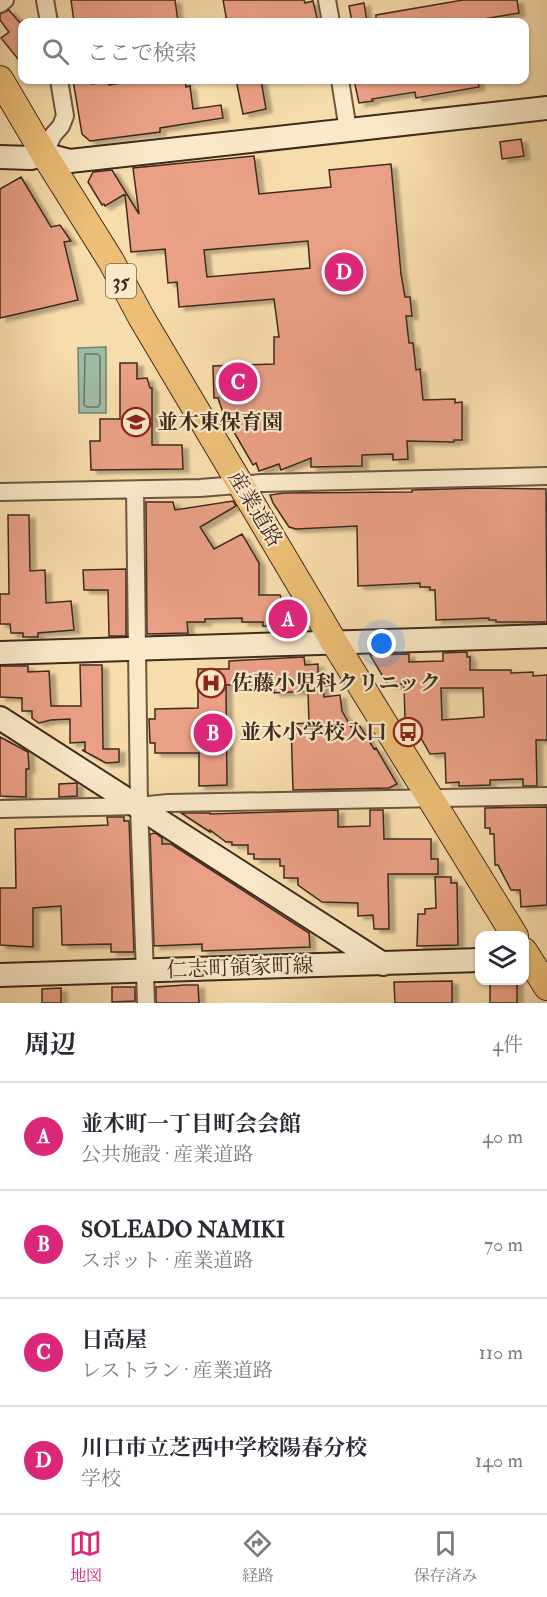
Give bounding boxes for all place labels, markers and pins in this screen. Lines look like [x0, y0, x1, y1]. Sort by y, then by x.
pin: D [324, 250, 364, 294]
pin: C [218, 360, 258, 404]
school or university icon: 並木東保育園 [120, 406, 152, 438]
place label: 並木東保育園 [157, 409, 283, 436]
pin: A [268, 596, 308, 642]
hospital icon: 佐藤小児科クリニック [195, 667, 227, 699]
place label: 佐藤小児科クリニック [232, 670, 441, 697]
pin: B [194, 710, 232, 756]
bus stop icon: 並木小学校入口 [392, 716, 424, 748]
place label: 並木小学校入口 [240, 719, 387, 746]

